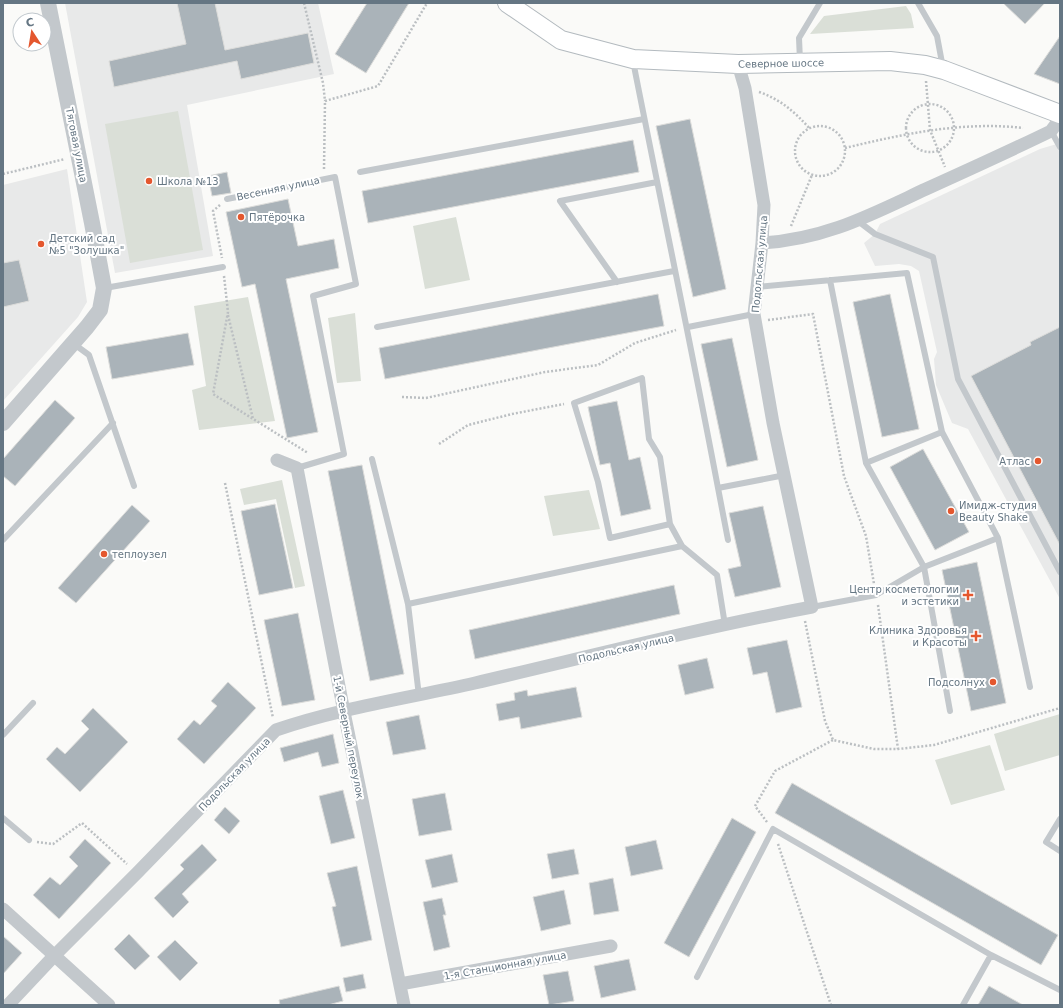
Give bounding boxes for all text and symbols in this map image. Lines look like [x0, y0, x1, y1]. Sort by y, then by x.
north arrow [12, 12, 52, 52]
text: С [25, 16, 35, 30]
street label: Северное шоссе [738, 57, 824, 70]
street label: Тяговая улица [64, 106, 89, 184]
street label: Весенняя улица [236, 174, 321, 203]
marker: Школа №13 [144, 176, 154, 186]
place label: Школа №13 [157, 176, 219, 187]
marker: Пятёрочка [236, 212, 246, 222]
place label: Пятёрочка [249, 212, 305, 223]
street label: Подольская улица [750, 215, 769, 313]
place label: Детский сад №5 "Золушка" [49, 233, 124, 256]
marker: Детский сад №5 "Золушка" [36, 239, 46, 249]
place label: Атлас [999, 456, 1030, 467]
marker: Атлас [1033, 456, 1043, 466]
place label: Имидж-студия Beauty Shake [959, 500, 1037, 523]
marker: Имидж-студия Beauty Shake [946, 506, 956, 516]
marker: теплоузел [99, 549, 109, 559]
place label: теплоузел [112, 549, 167, 560]
place label: Центр косметологии и эстетики [849, 584, 959, 607]
marker: Центр косметологии и эстетики [962, 589, 974, 601]
place label: Клиника Здоровья и Красоты [869, 625, 967, 648]
marker: Клиника Здоровья и Красоты [970, 630, 982, 642]
street label: Подольская улица [577, 632, 675, 665]
street label: 1-й Северный переулок [331, 675, 366, 799]
place label: Подсолнух [928, 677, 985, 688]
marker: Подсолнух [988, 677, 998, 687]
street label: Подольская улица [197, 735, 272, 813]
street label: 1-я Станционная улица [443, 949, 567, 982]

